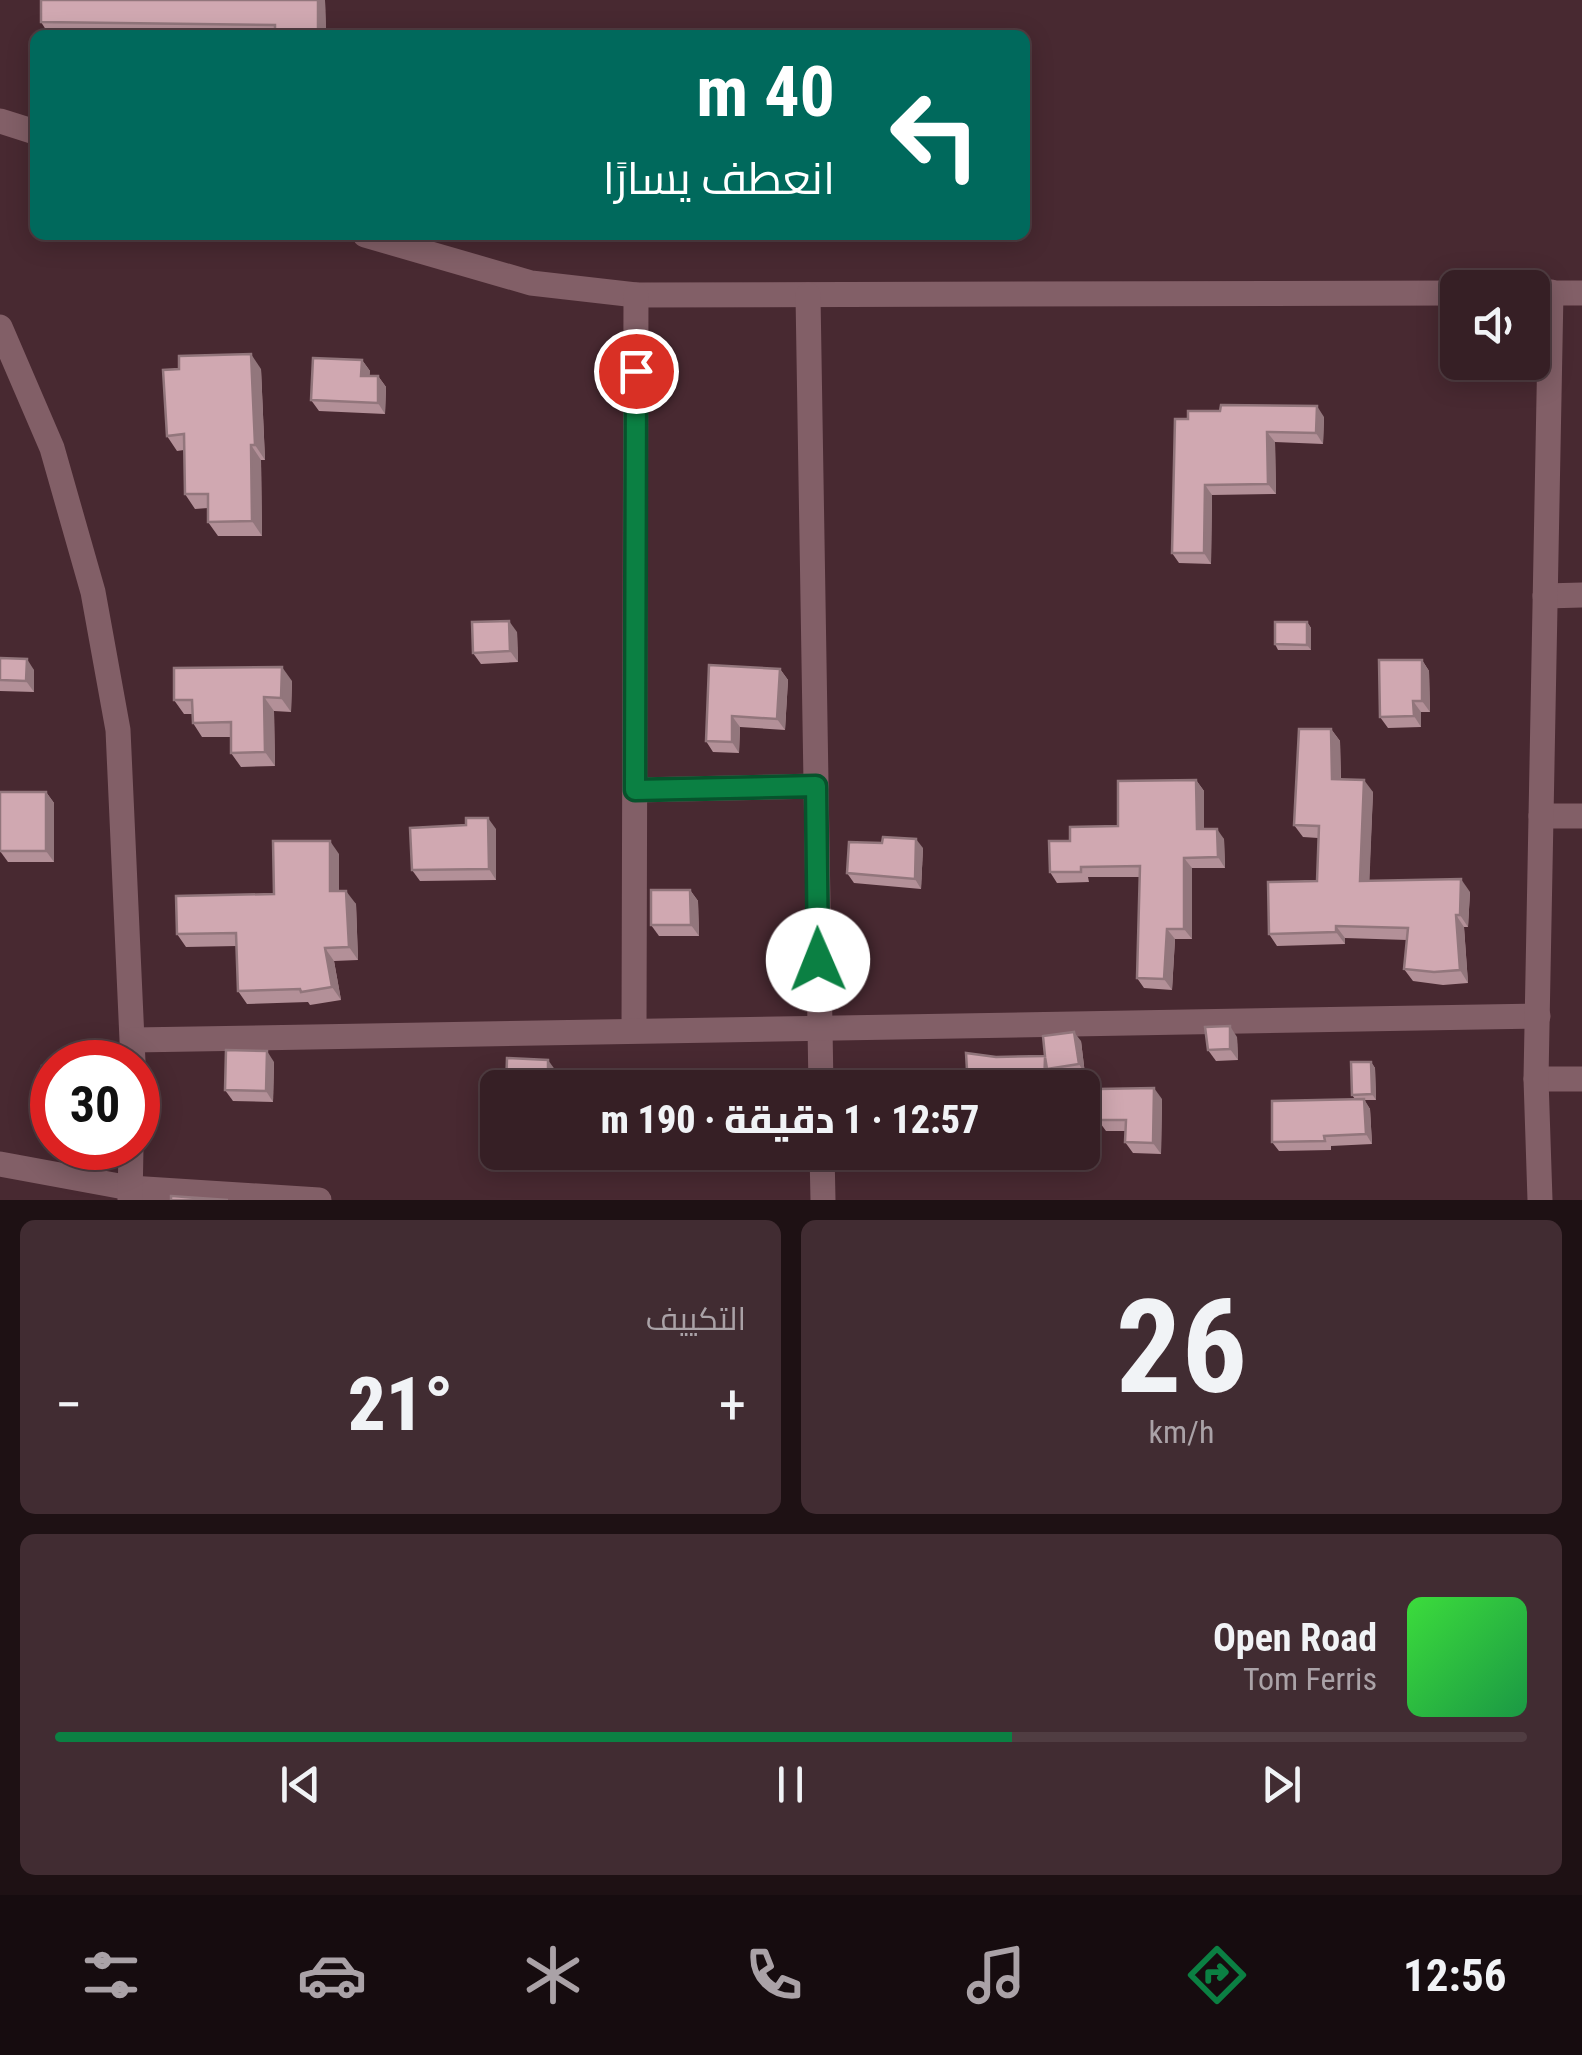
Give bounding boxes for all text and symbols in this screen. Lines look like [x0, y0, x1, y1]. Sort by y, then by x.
text: 40 m [696, 51, 835, 133]
icon: left [870, 70, 1000, 200]
text: انعطف يسارًا [603, 152, 835, 205]
map controls [1440, 270, 1550, 380]
button: sound [1440, 270, 1550, 380]
pin [594, 329, 679, 414]
icon: arrive [609, 344, 664, 399]
position arrow [766, 908, 870, 1012]
speed limit sign: 30 [30, 1040, 160, 1170]
text: 12:57 · 1 دقيقة · 190 m [601, 1098, 979, 1142]
text: 26 [1116, 1271, 1247, 1424]
text: التكييف [646, 1300, 746, 1338]
text: 21° [348, 1360, 453, 1448]
text: − [55, 1373, 83, 1437]
text: + [719, 1373, 746, 1437]
text: km/h [1149, 1413, 1214, 1451]
text: Open Road [1213, 1616, 1377, 1660]
text: Tom Ferris [1243, 1660, 1377, 1698]
icon: previous [273, 1757, 328, 1812]
icon: pause [763, 1757, 818, 1812]
icon: next [1254, 1757, 1309, 1812]
icon: filters [76, 1940, 146, 2010]
icon: car [297, 1940, 367, 2010]
icon: climate [518, 1940, 588, 2010]
icon: phone [739, 1940, 809, 2010]
icon: music [961, 1940, 1031, 2010]
icon: directions [1182, 1940, 1252, 2010]
text: 12:56 [1403, 1949, 1506, 2002]

